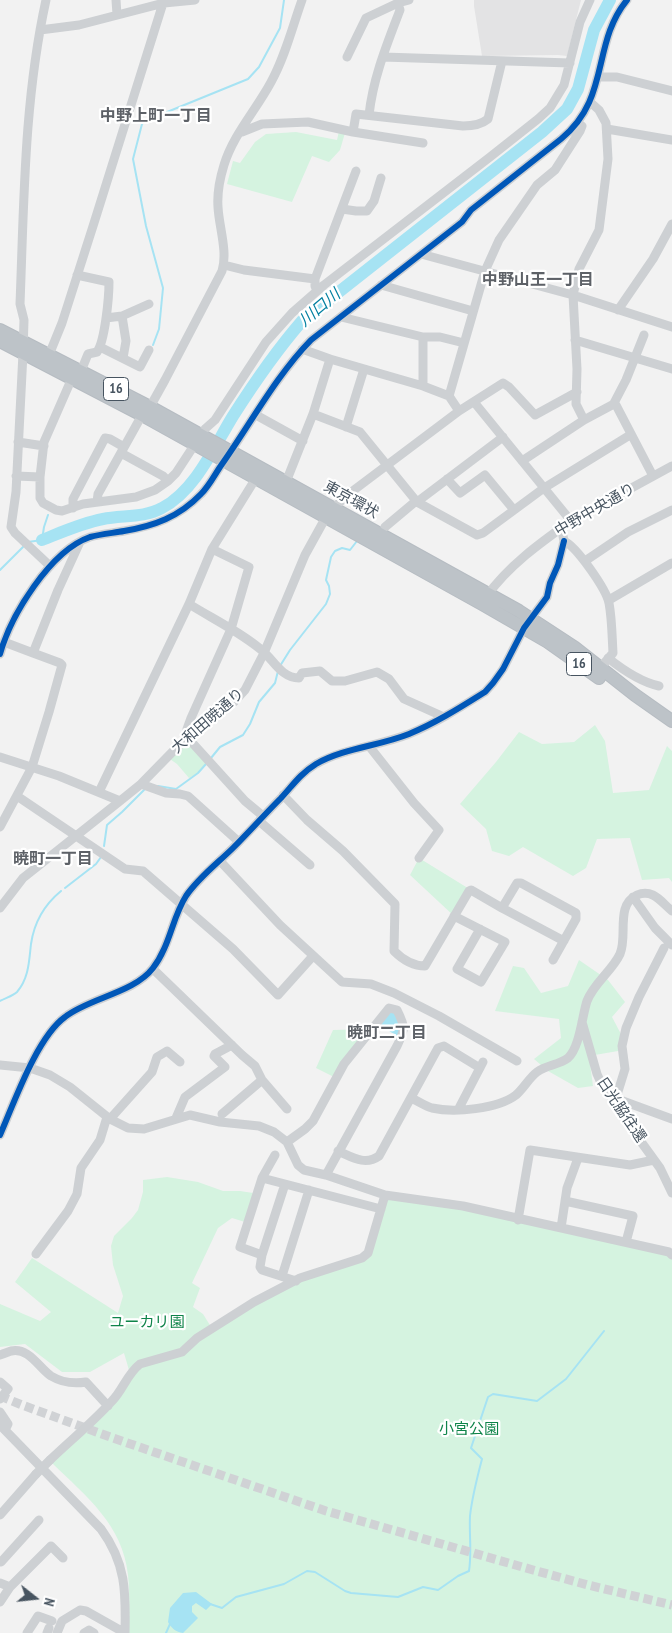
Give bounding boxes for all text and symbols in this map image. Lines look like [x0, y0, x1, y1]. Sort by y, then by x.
district label: 中野上町一丁目 [100, 106, 212, 126]
district label: 中野山王一丁目 [482, 270, 594, 290]
water label: 川口川 [295, 285, 345, 331]
road number: 16 [104, 378, 128, 400]
street label: 東京環状 [320, 478, 382, 522]
street label: 中野中央通り [552, 480, 638, 540]
road number: 16 [566, 652, 592, 676]
street label: 大和田暁通り [168, 685, 248, 757]
district label: 暁町一丁目 [13, 849, 93, 869]
district label: 暁町二丁目 [347, 1023, 427, 1043]
street label: 日光脇往還 [593, 1074, 649, 1146]
park label: ユーカリ園 [110, 1314, 184, 1332]
park label: 小宮公園 [439, 1421, 499, 1439]
north arrow [10, 1573, 60, 1623]
text: N [40, 1596, 59, 1608]

